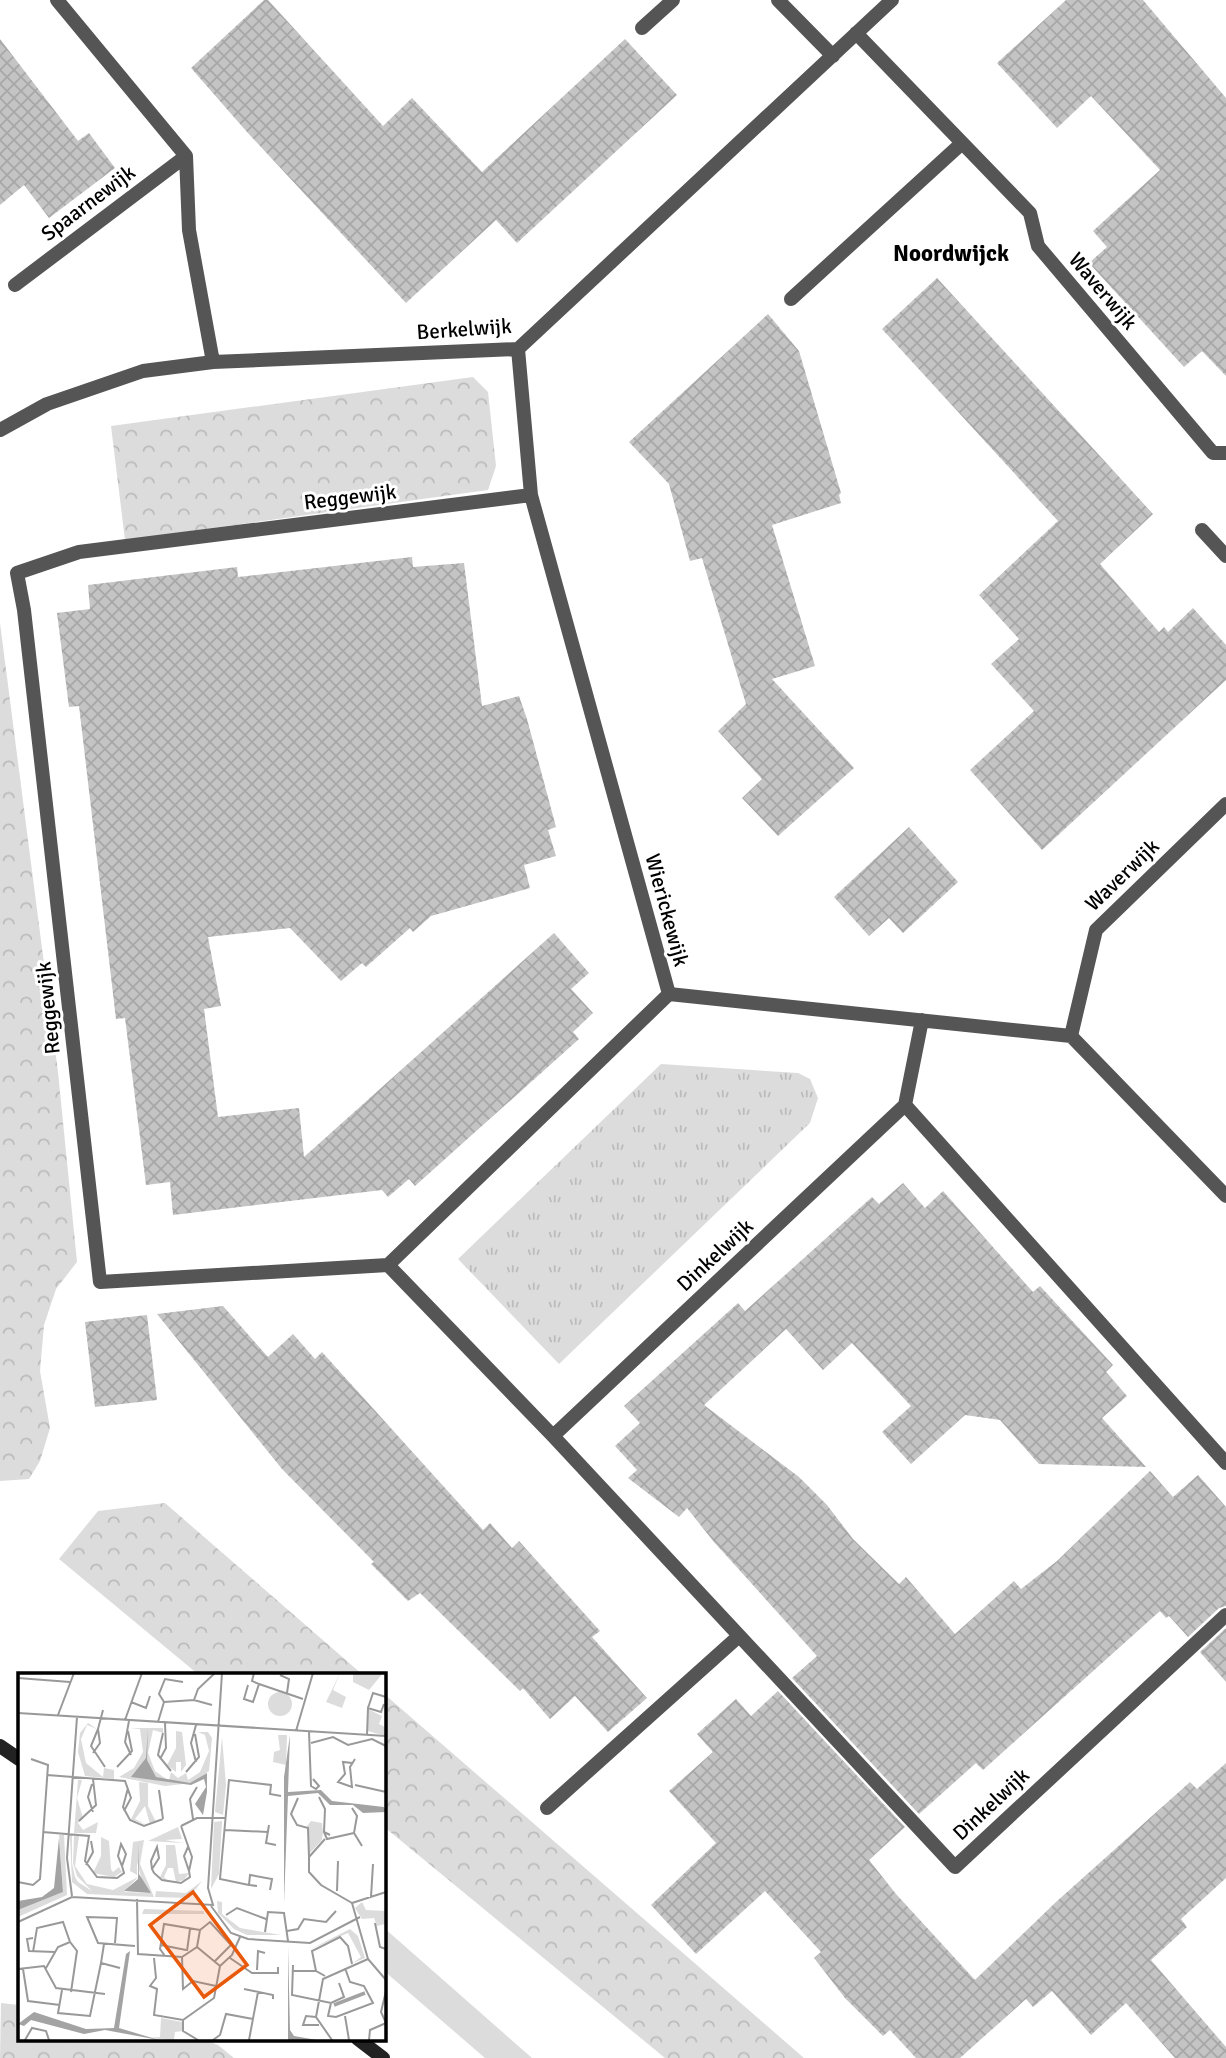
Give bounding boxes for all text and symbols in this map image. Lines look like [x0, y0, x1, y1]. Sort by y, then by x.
street label: Spaarnewijk [36, 159, 141, 247]
district label: Noordwijck [893, 239, 1009, 268]
street label: Waverwijk [1063, 247, 1143, 335]
street label: Berkelwijk [416, 313, 513, 345]
street label: Reggewijk [302, 478, 398, 516]
street label: Waverwijk [1080, 833, 1165, 917]
street label: Wierickewijk [639, 851, 695, 970]
street label: Reggewijk [30, 960, 66, 1055]
street label: Dinkelwijk [671, 1213, 759, 1297]
inset map [18, 1673, 385, 2040]
street label: Dinkelwijk [947, 1762, 1035, 1846]

